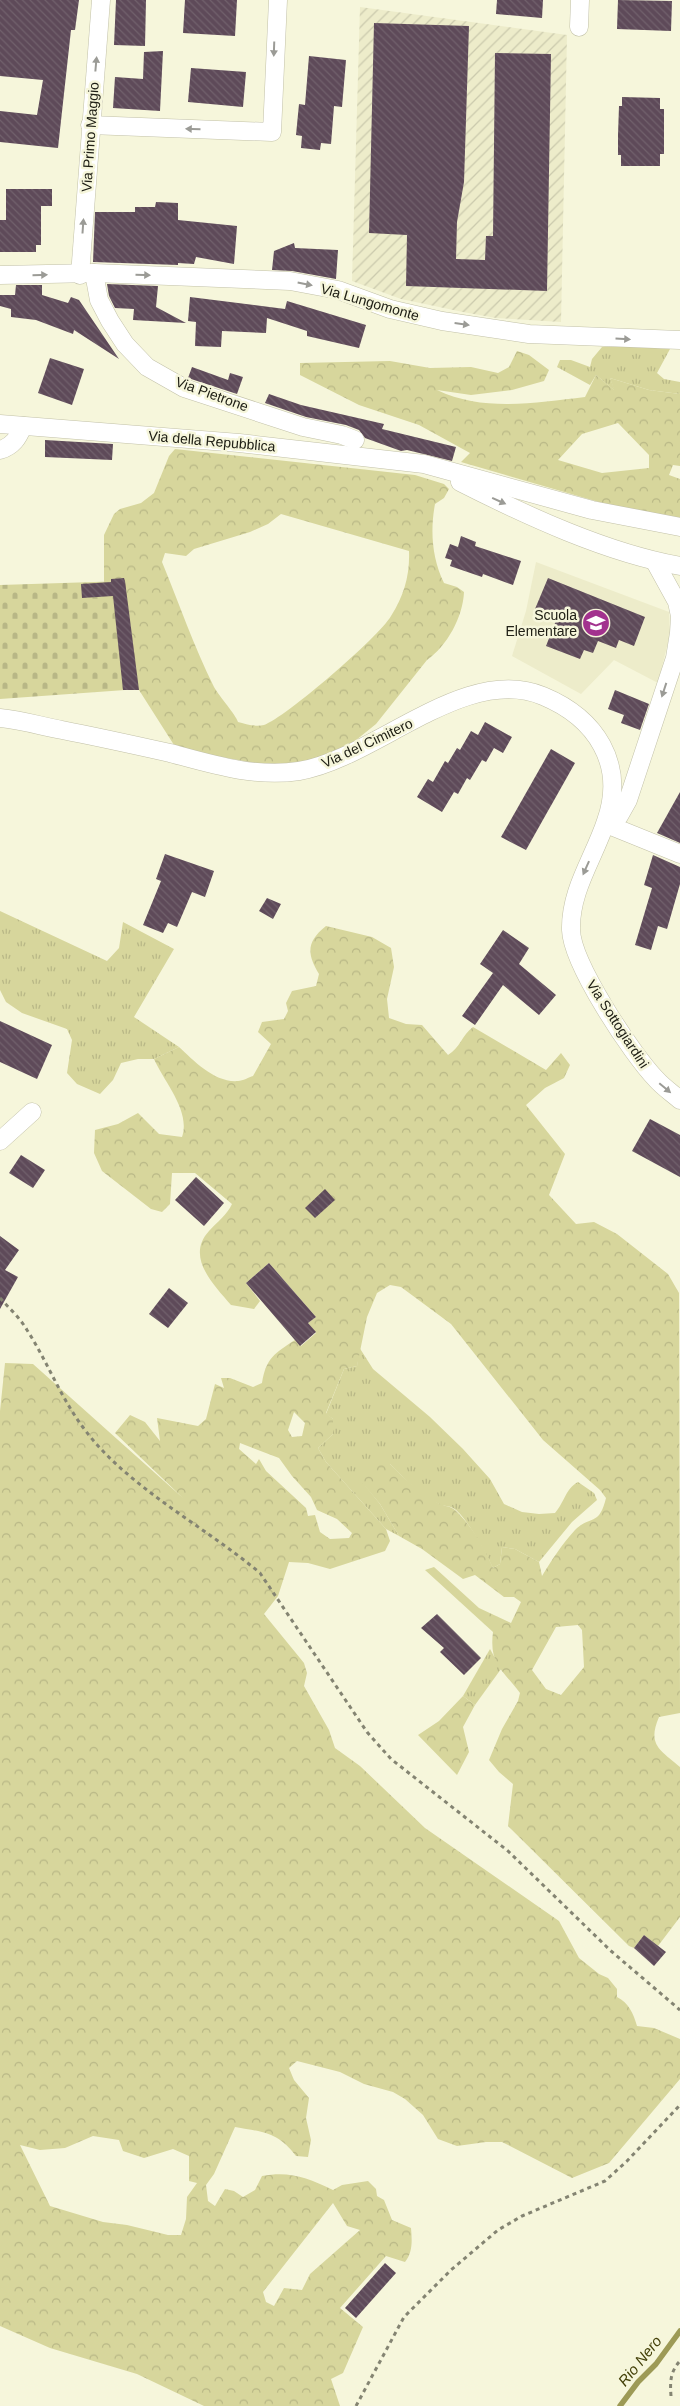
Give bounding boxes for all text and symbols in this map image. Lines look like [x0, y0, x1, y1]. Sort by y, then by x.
one-way arrow [270, 41, 278, 57]
one-way arrow [92, 56, 100, 72]
street label: Via Primo Maggio [78, 81, 102, 193]
one-way arrow [185, 125, 201, 133]
one-way arrow [80, 218, 88, 234]
one-way arrow [32, 271, 48, 279]
one-way arrow [135, 271, 151, 279]
one-way arrow [297, 280, 313, 288]
street label: Via Lungomonte [319, 280, 421, 324]
one-way arrow [454, 321, 470, 329]
one-way arrow [616, 336, 632, 344]
street label: Via Pietrone [174, 373, 251, 415]
street label: Via della Repubblica [148, 427, 276, 455]
one-way arrow [492, 498, 506, 506]
place label: Scuola Elementare [505, 607, 577, 639]
school or university icon: Scuola Elementare [581, 608, 611, 638]
one-way arrow [660, 683, 667, 698]
street label: Via del Cimitero [319, 715, 415, 771]
one-way arrow [582, 861, 590, 875]
street label: Via Sottogiardini [584, 977, 652, 1071]
one-way arrow [658, 1082, 671, 1093]
water label: Rio Nero [614, 2332, 665, 2389]

